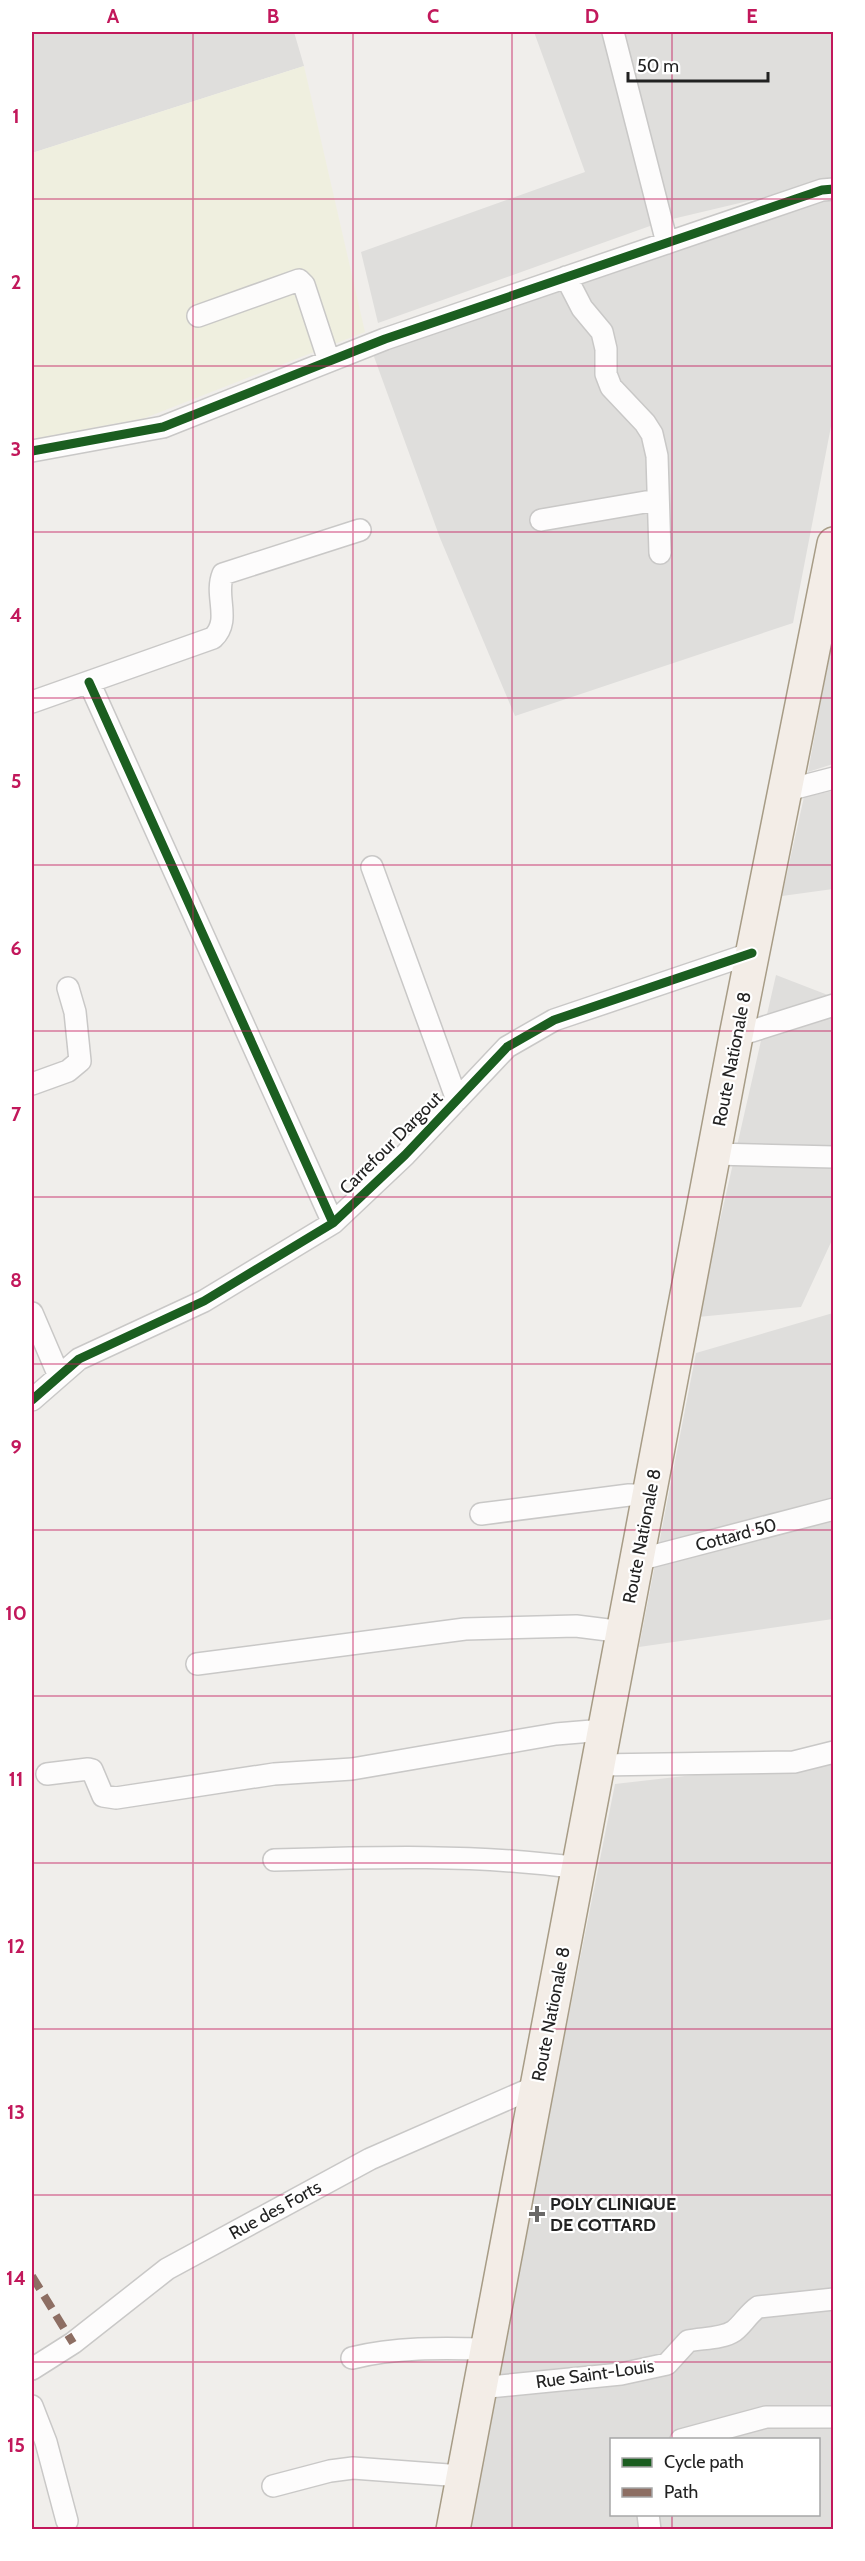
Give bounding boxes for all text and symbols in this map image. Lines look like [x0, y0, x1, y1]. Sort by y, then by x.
text: A [107, 4, 120, 28]
text: B [267, 4, 279, 28]
text: C [427, 4, 439, 28]
text: D [585, 4, 599, 28]
text: E [746, 4, 758, 28]
scale bar [628, 45, 768, 83]
text: 50 m [637, 55, 679, 77]
text: 1 [12, 104, 20, 128]
text: 2 [11, 270, 21, 294]
text: 3 [11, 437, 21, 461]
text: 4 [10, 603, 22, 627]
text: 5 [11, 769, 21, 793]
text: 6 [10, 936, 22, 960]
street label: Route Nationale 8 [708, 990, 756, 1128]
street label: Carrefour Dargout [335, 1087, 447, 1199]
text: 7 [11, 1102, 22, 1126]
text: 8 [10, 1268, 22, 1292]
text: 9 [10, 1435, 22, 1459]
street label: Route Nationale 8 [618, 1467, 666, 1605]
street label: Cottard 50 [693, 1514, 779, 1556]
text: 10 [5, 1601, 27, 1625]
text: 11 [9, 1767, 23, 1791]
text: 12 [7, 1934, 25, 1958]
street label: Route Nationale 8 [527, 1945, 575, 2083]
text: 13 [7, 2100, 25, 2124]
street label: Rue des Forts [225, 2176, 325, 2244]
place label: POLY CLINIQUE DE COTTARD [550, 2193, 676, 2236]
marker: POLY CLINIQUE DE COTTARD [528, 2205, 546, 2223]
text: 14 [6, 2266, 26, 2290]
street label: Rue Saint-Louis [534, 2355, 656, 2393]
text: 15 [7, 2433, 25, 2457]
legend [610, 2438, 820, 2516]
text: Cycle path [664, 2451, 744, 2473]
text: Path [664, 2481, 698, 2503]

